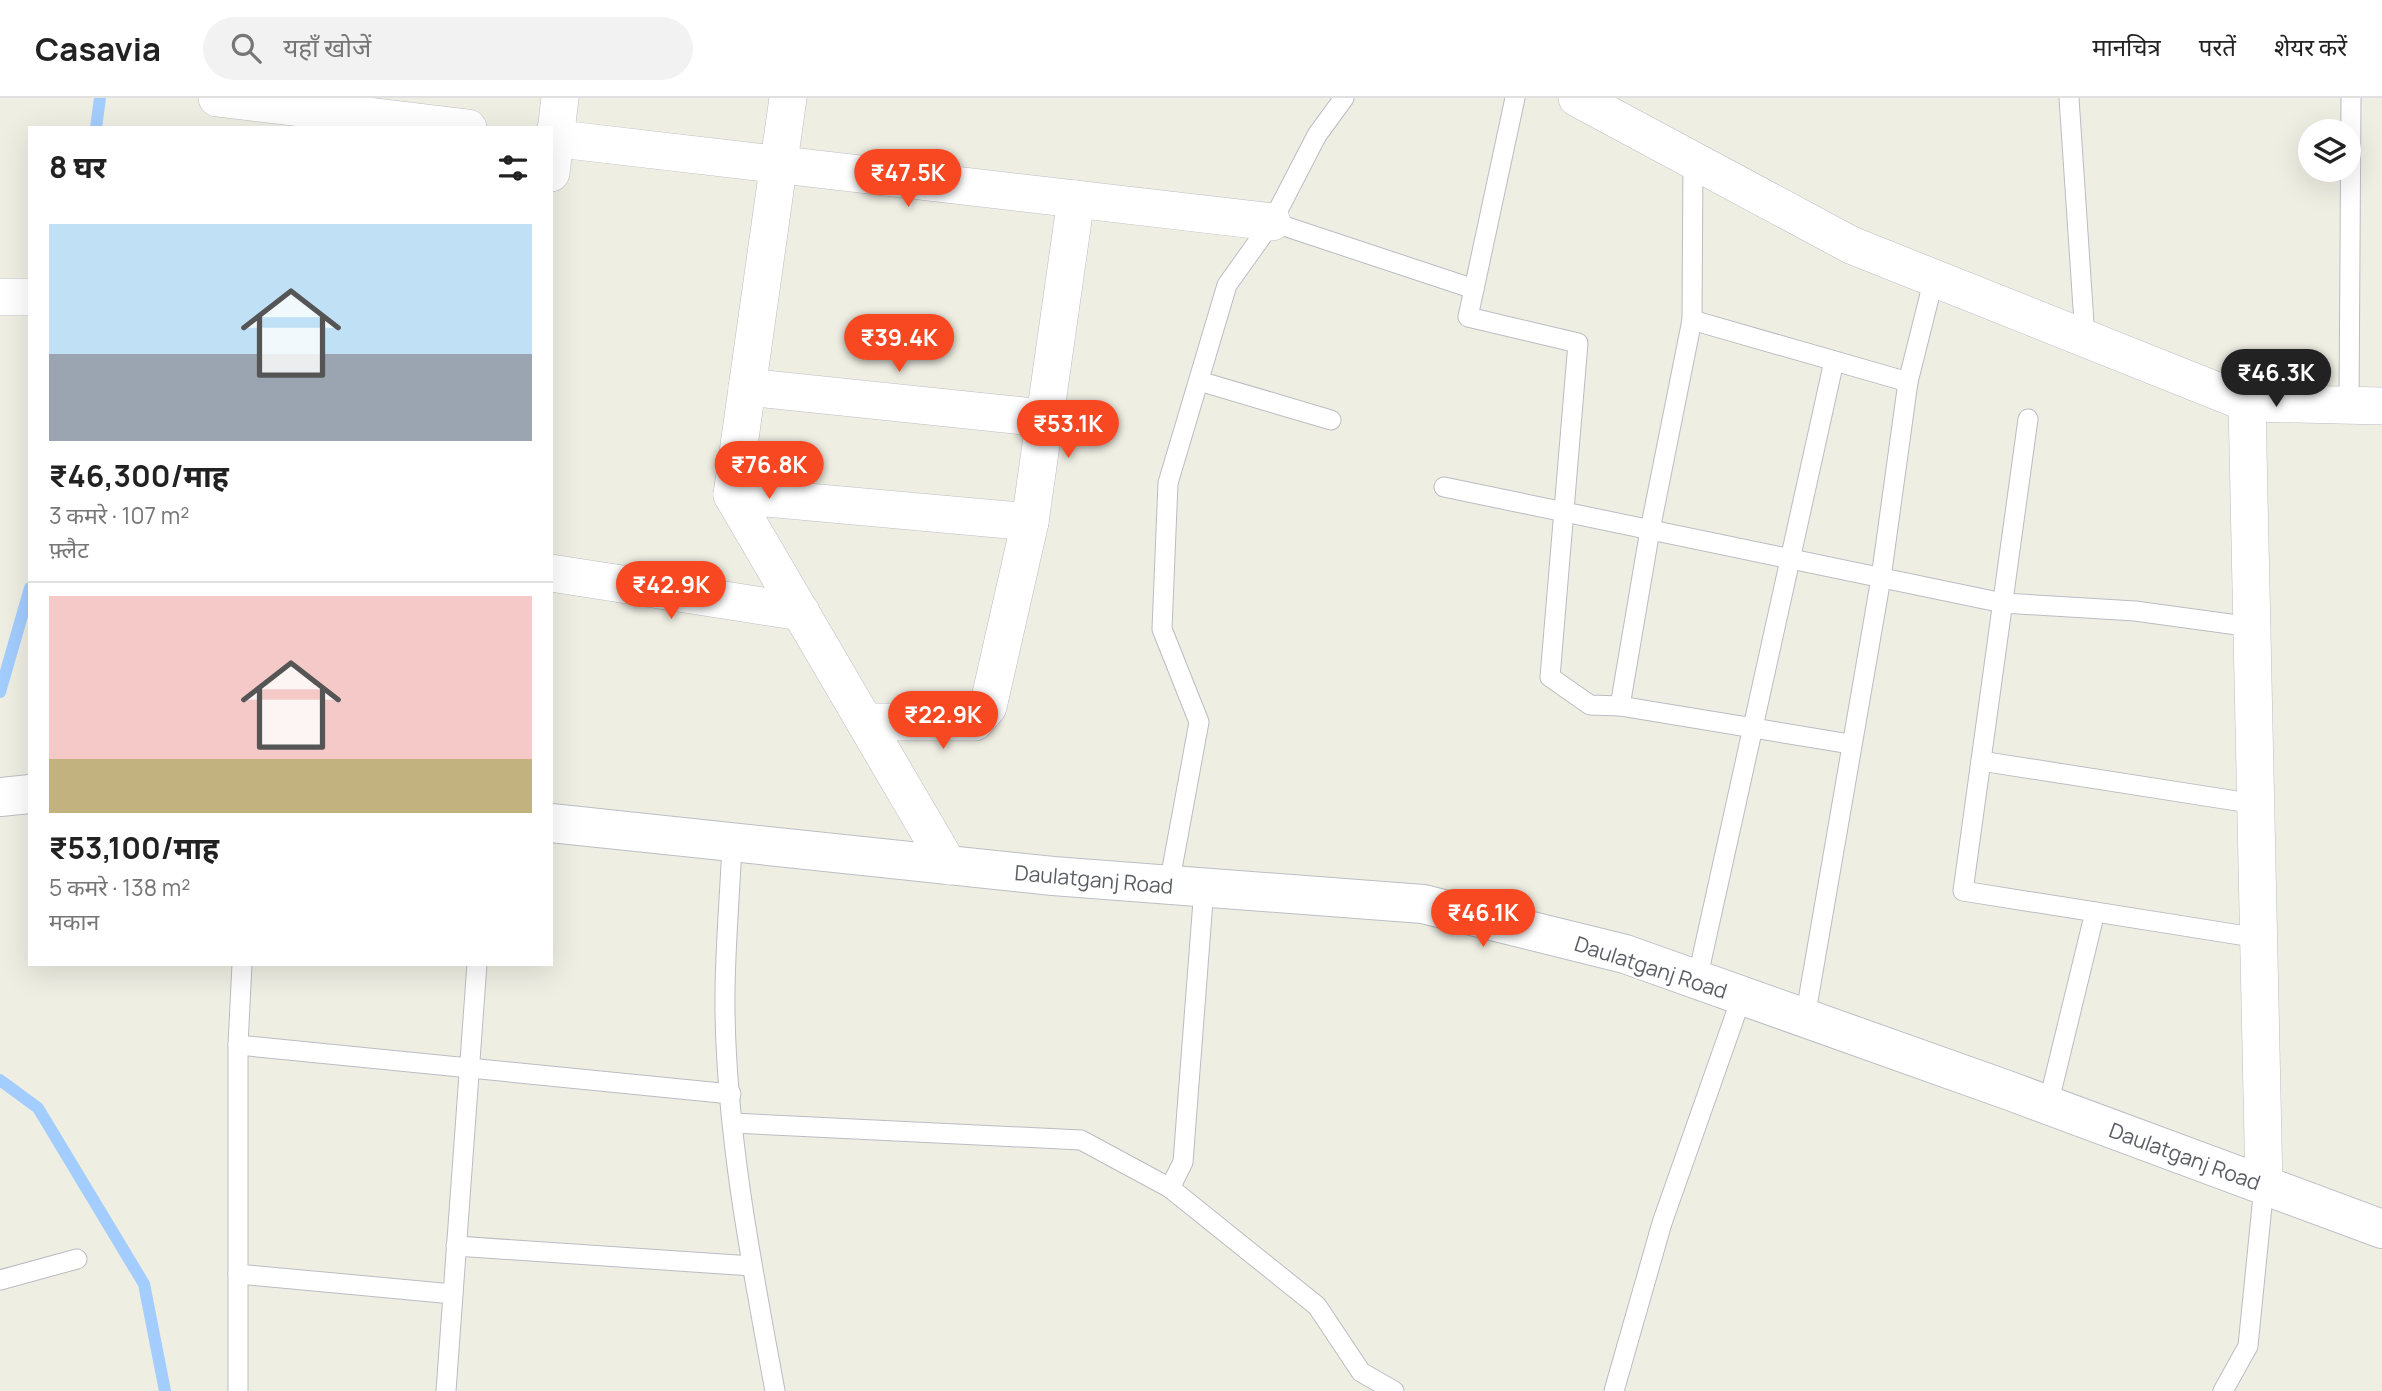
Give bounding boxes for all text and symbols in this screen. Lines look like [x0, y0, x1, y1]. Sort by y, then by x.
search box [203, 17, 693, 80]
text: Casavia [35, 26, 161, 71]
icon: search [227, 29, 265, 67]
text: यहाँ खोजें [283, 29, 371, 65]
text: मानचित्र [2092, 30, 2161, 63]
text: परतें [2199, 30, 2236, 63]
text: शेयर करें [2274, 30, 2347, 63]
map controls [2298, 119, 2361, 182]
button: layers [2298, 119, 2361, 182]
text: 8 घर [49, 146, 106, 187]
icon: filters [494, 149, 532, 187]
pin: ₹47.5K [851, 150, 965, 209]
text: ₹47.5K [870, 156, 946, 188]
icon: home [228, 270, 354, 396]
pin: ₹39.4K [842, 314, 956, 374]
text: ₹39.4K [860, 321, 938, 353]
pin: ₹46.3K [2219, 350, 2333, 409]
text: ₹46.3K [2237, 356, 2315, 388]
pin: ₹53.1K [1011, 400, 1125, 460]
text: ₹53.1K [1033, 407, 1103, 439]
pin: ₹76.8K [712, 442, 826, 501]
text: ₹76.8K [731, 448, 807, 480]
text: ₹46,300/माह [49, 455, 229, 496]
text: 3 कमरे · 107 m² [49, 499, 189, 531]
text: फ़्लैट [49, 533, 89, 565]
pin: ₹42.9K [614, 561, 728, 621]
text: ₹42.9K [632, 568, 710, 600]
icon: home [228, 642, 354, 768]
pin: ₹22.9K [886, 692, 1000, 751]
text: ₹22.9K [904, 698, 982, 730]
text: ₹53,100/माह [49, 827, 219, 868]
street label: Daulatganj Road [1014, 858, 1174, 900]
text: 5 कमरे · 138 m² [49, 871, 190, 903]
pin: ₹46.1K [1426, 890, 1540, 949]
text: ₹46.1K [1447, 896, 1519, 928]
text: मकान [49, 905, 99, 937]
street label: Daulatganj Road [1571, 929, 1731, 1005]
street label: Daulatganj Road [2105, 1116, 2265, 1196]

